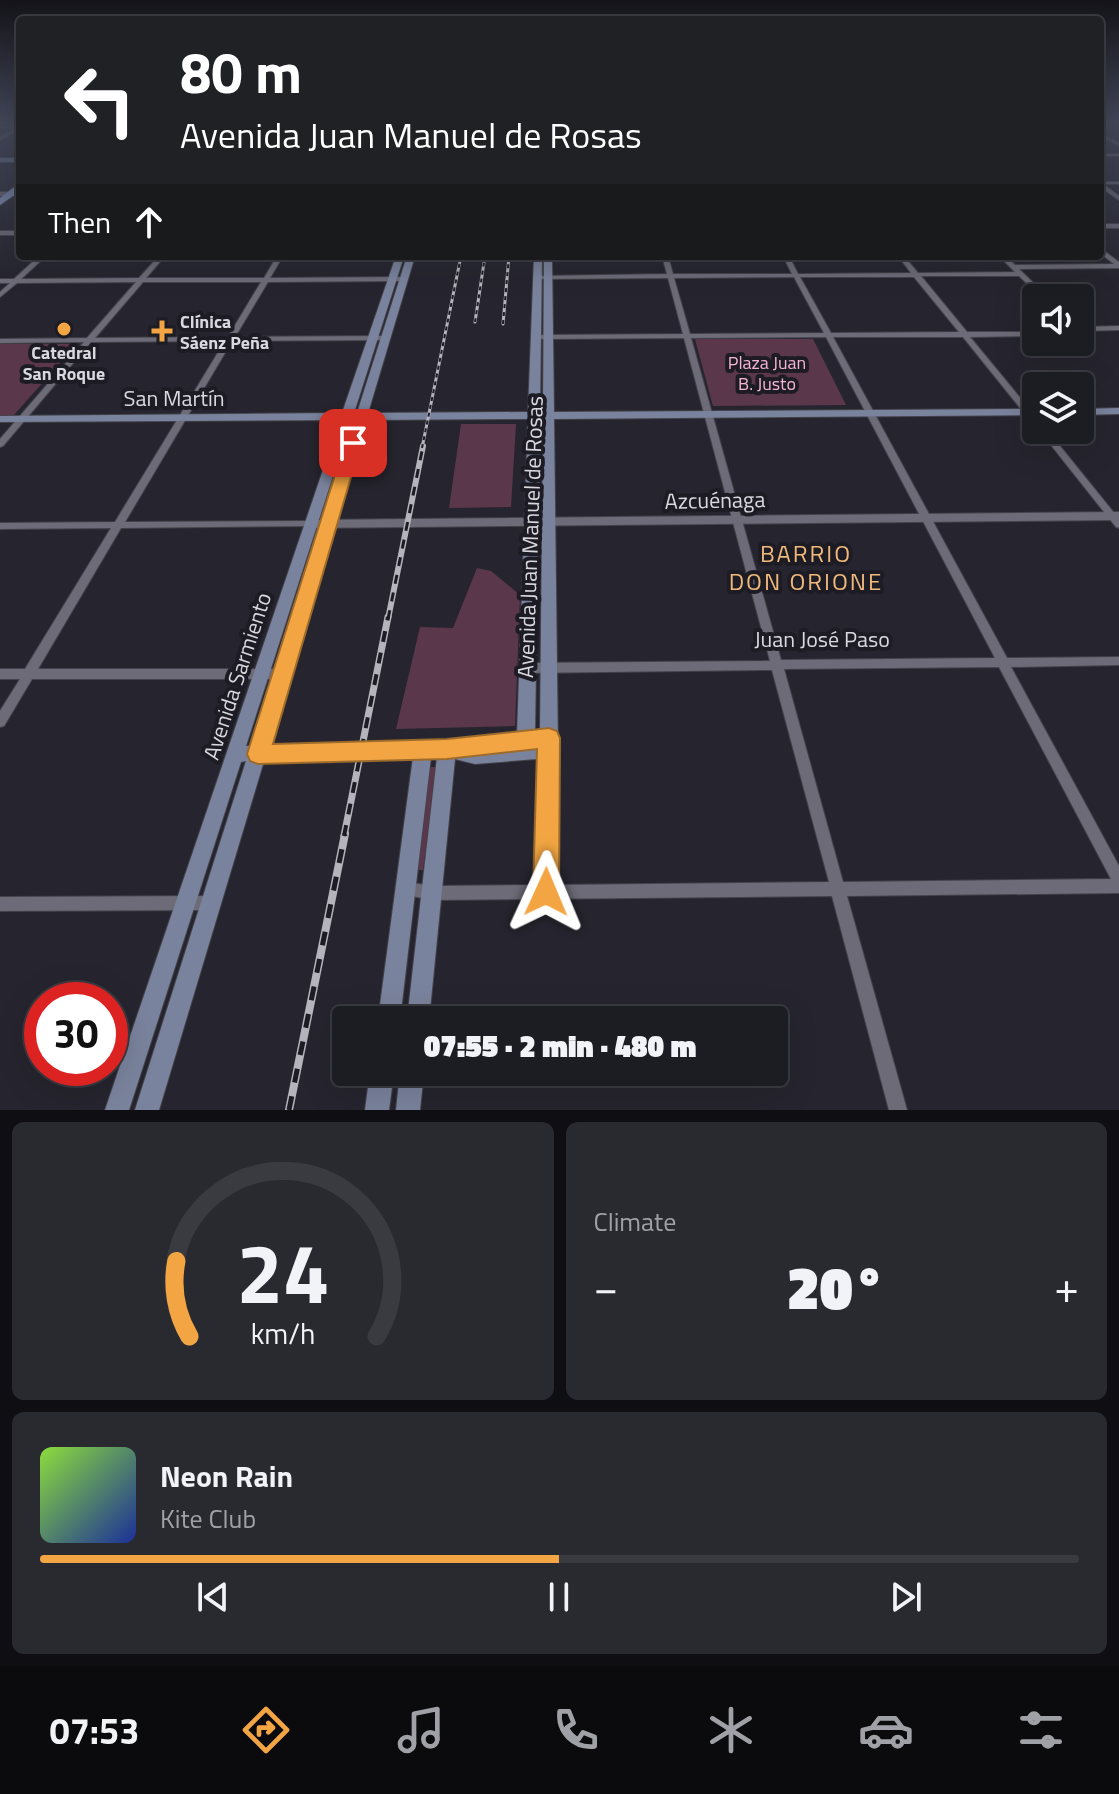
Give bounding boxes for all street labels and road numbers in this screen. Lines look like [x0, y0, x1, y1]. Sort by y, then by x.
street label: San Martín [123, 381, 225, 415]
street label: Avenida Juan Manuel de Rosas [508, 395, 552, 679]
street label: Azcuénaga [664, 482, 766, 518]
street label: Avenida Sarmiento [194, 588, 280, 764]
street label: Juan José Paso [754, 622, 890, 656]

